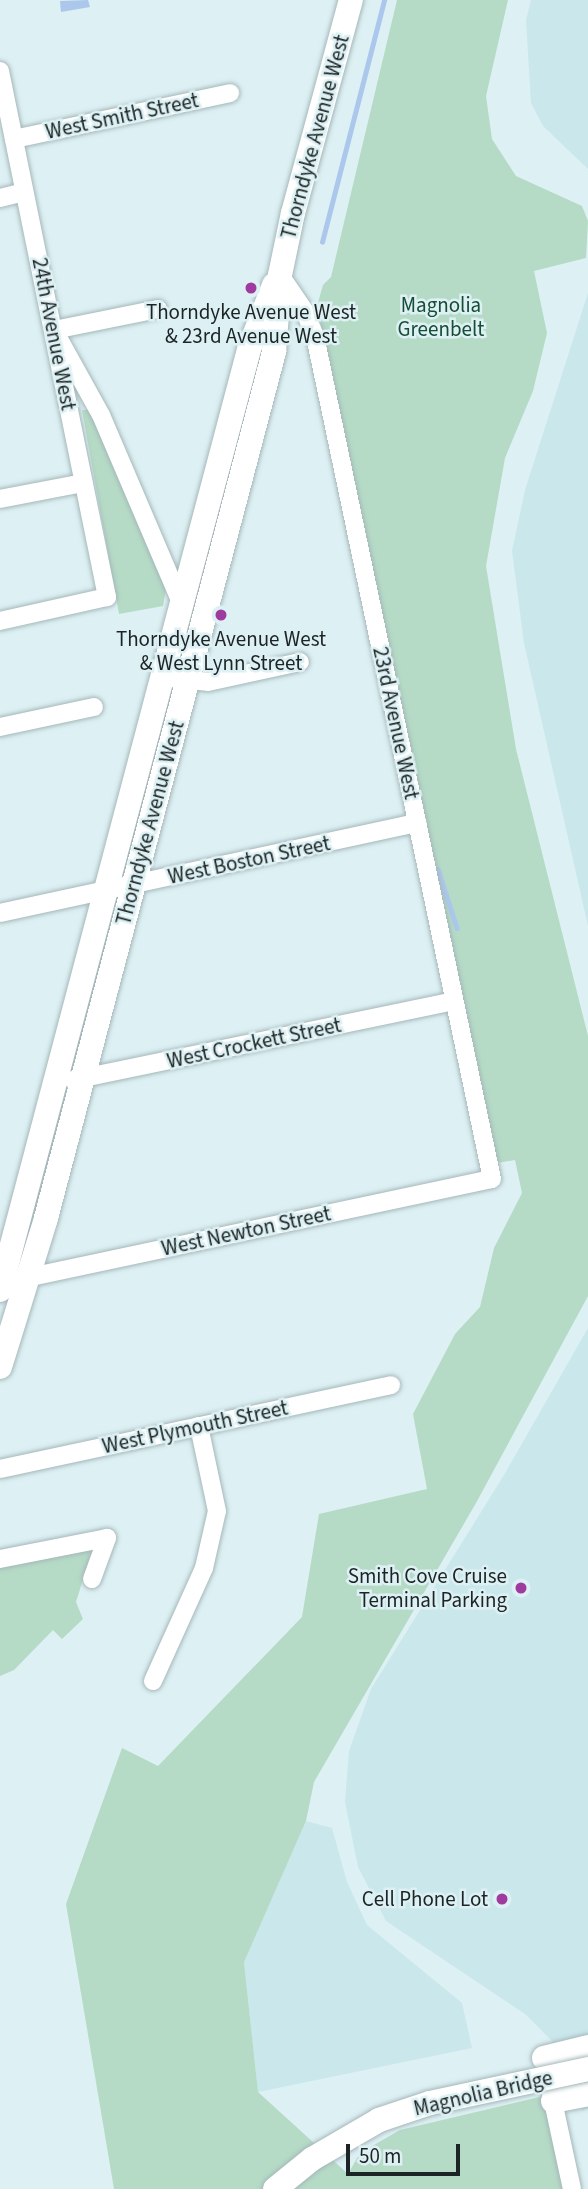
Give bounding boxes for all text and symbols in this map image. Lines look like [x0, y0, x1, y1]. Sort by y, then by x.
street label: Thorndyke Avenue West [276, 32, 354, 242]
street label: West Smith Street [43, 87, 201, 145]
street label: 24th Avenue West [27, 256, 81, 412]
marker: Thorndyke Avenue West & 23rd Avenue West [243, 280, 259, 296]
park label: Magnolia Greenbelt [398, 292, 484, 342]
place label: Thorndyke Avenue West & 23rd Avenue West [146, 299, 356, 349]
marker: Thorndyke Avenue West & West Lynn Street [213, 607, 229, 623]
place label: Thorndyke Avenue West & West Lynn Street [116, 626, 326, 676]
street label: 23rd Avenue West [368, 645, 424, 801]
street label: Thorndyke Avenue West [111, 718, 189, 928]
street label: West Boston Street [166, 831, 332, 889]
street label: West Crockett Street [165, 1012, 343, 1074]
street label: West Newton Street [159, 1201, 333, 1261]
street label: West Plymouth Street [100, 1395, 290, 1459]
place label: Smith Cove Cruise Terminal Parking [348, 1563, 507, 1613]
marker: Smith Cove Cruise Terminal Parking [513, 1580, 529, 1596]
place label: Cell Phone Lot [362, 1886, 488, 1912]
marker: Cell Phone Lot [494, 1891, 510, 1907]
street label: Magnolia Bridge [411, 2065, 555, 2121]
scale bar [350, 2130, 464, 2174]
text: 50 m [359, 2141, 401, 2171]

